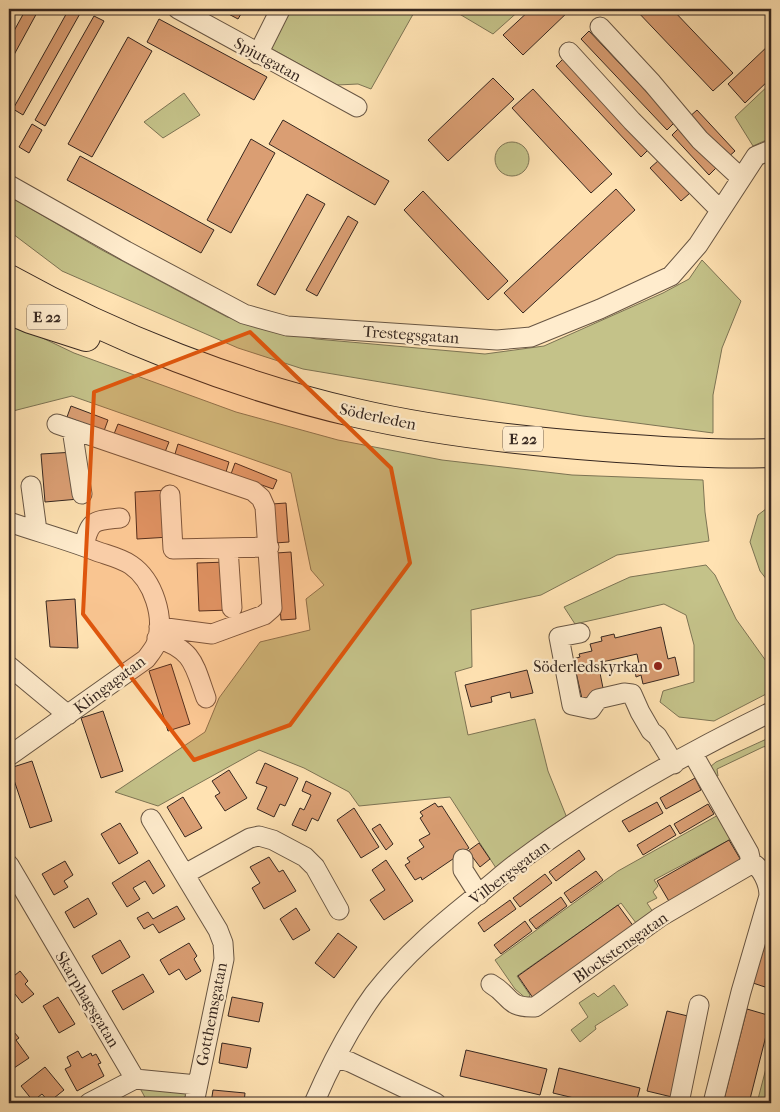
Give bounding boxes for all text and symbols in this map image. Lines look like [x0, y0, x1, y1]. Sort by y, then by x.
street label: Spjutgatan [231, 33, 305, 86]
road number: E 22 [27, 304, 67, 330]
street label: Trestegsgatan [362, 322, 461, 347]
street label: Söderleden [338, 399, 419, 434]
road number: E 22 [503, 426, 543, 452]
street label: Klingagatan [70, 651, 149, 717]
place label: Söderledskyrkan [533, 657, 649, 676]
marker: Söderledskyrkan [652, 660, 664, 672]
street label: Vilbergsgatan [465, 836, 554, 909]
street label: Blockstensgatan [569, 907, 672, 987]
street label: Skarphagsgatan [51, 948, 124, 1051]
street label: Gotthemsgatan [192, 960, 231, 1068]

